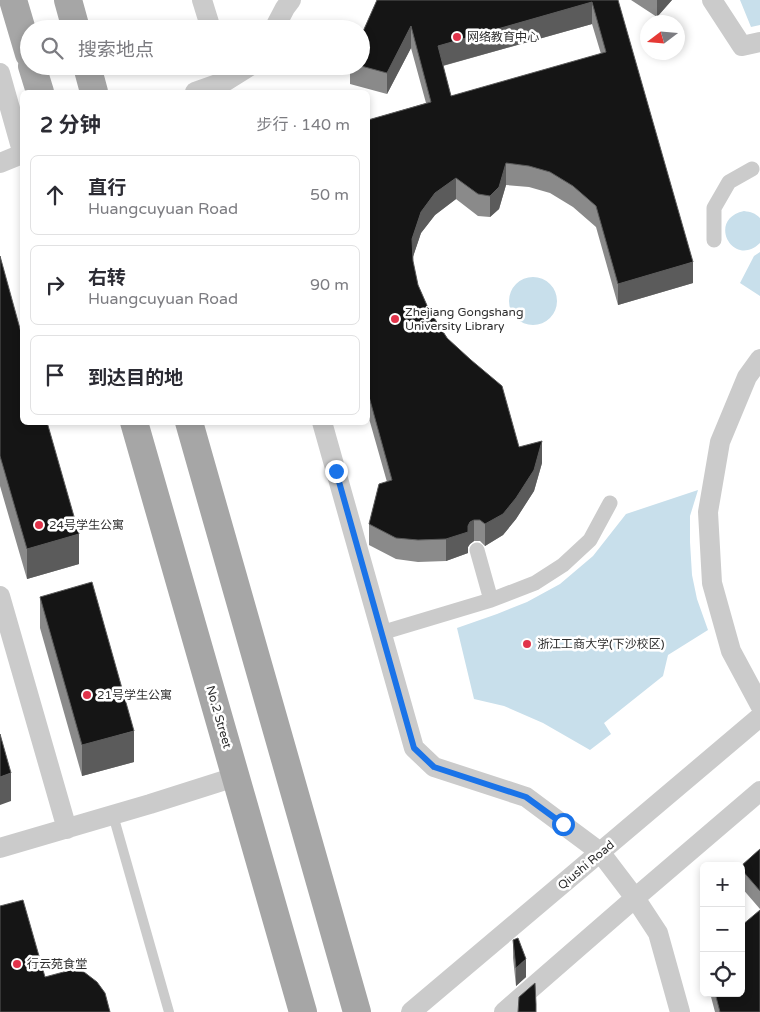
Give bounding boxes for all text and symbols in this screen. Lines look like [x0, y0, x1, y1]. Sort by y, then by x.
north arrow [640, 15, 685, 60]
search box [20, 20, 370, 75]
place label: 网络教育中心 [467, 30, 539, 44]
marker: 网络教育中心 [451, 31, 463, 43]
icon: search [38, 34, 66, 62]
text: 搜索地点 [78, 39, 154, 61]
text: 2 分钟 [40, 113, 101, 138]
text: 步行 · 140 m [257, 115, 350, 135]
text: 直行 [88, 177, 126, 199]
icon: ahead [41, 181, 69, 209]
text: 50 m [310, 185, 349, 205]
text: Huangcuyuan Road [88, 199, 238, 219]
text: 右转 [88, 267, 126, 289]
icon: right [41, 271, 69, 299]
text: 90 m [310, 275, 349, 295]
text: Huangcuyuan Road [88, 289, 238, 309]
place label: Zhejiang Gongshang University Library [405, 305, 524, 333]
marker: Zhejiang Gongshang University Library [389, 313, 401, 325]
icon: arrive [41, 361, 69, 389]
text: 到达目的地 [88, 367, 183, 389]
route end [325, 460, 348, 483]
place label: 24号学生公寓 [49, 518, 124, 532]
marker: 24号学生公寓 [33, 519, 45, 531]
place label: 浙江工商大学(下沙校区) [537, 637, 665, 651]
marker: 浙江工商大学(下沙校区) [521, 638, 533, 650]
street label: No.2 Street [203, 684, 235, 750]
place label: 21号学生公寓 [97, 688, 172, 702]
marker: 21号学生公寓 [81, 689, 93, 701]
route start [552, 813, 575, 836]
street label: Qiushi Road [555, 837, 617, 893]
map controls [700, 862, 745, 997]
button: + [700, 862, 745, 907]
button: − [700, 907, 745, 952]
button: locate [700, 952, 745, 997]
place label: 行云苑食堂 [27, 957, 87, 971]
marker: 行云苑食堂 [11, 958, 23, 970]

